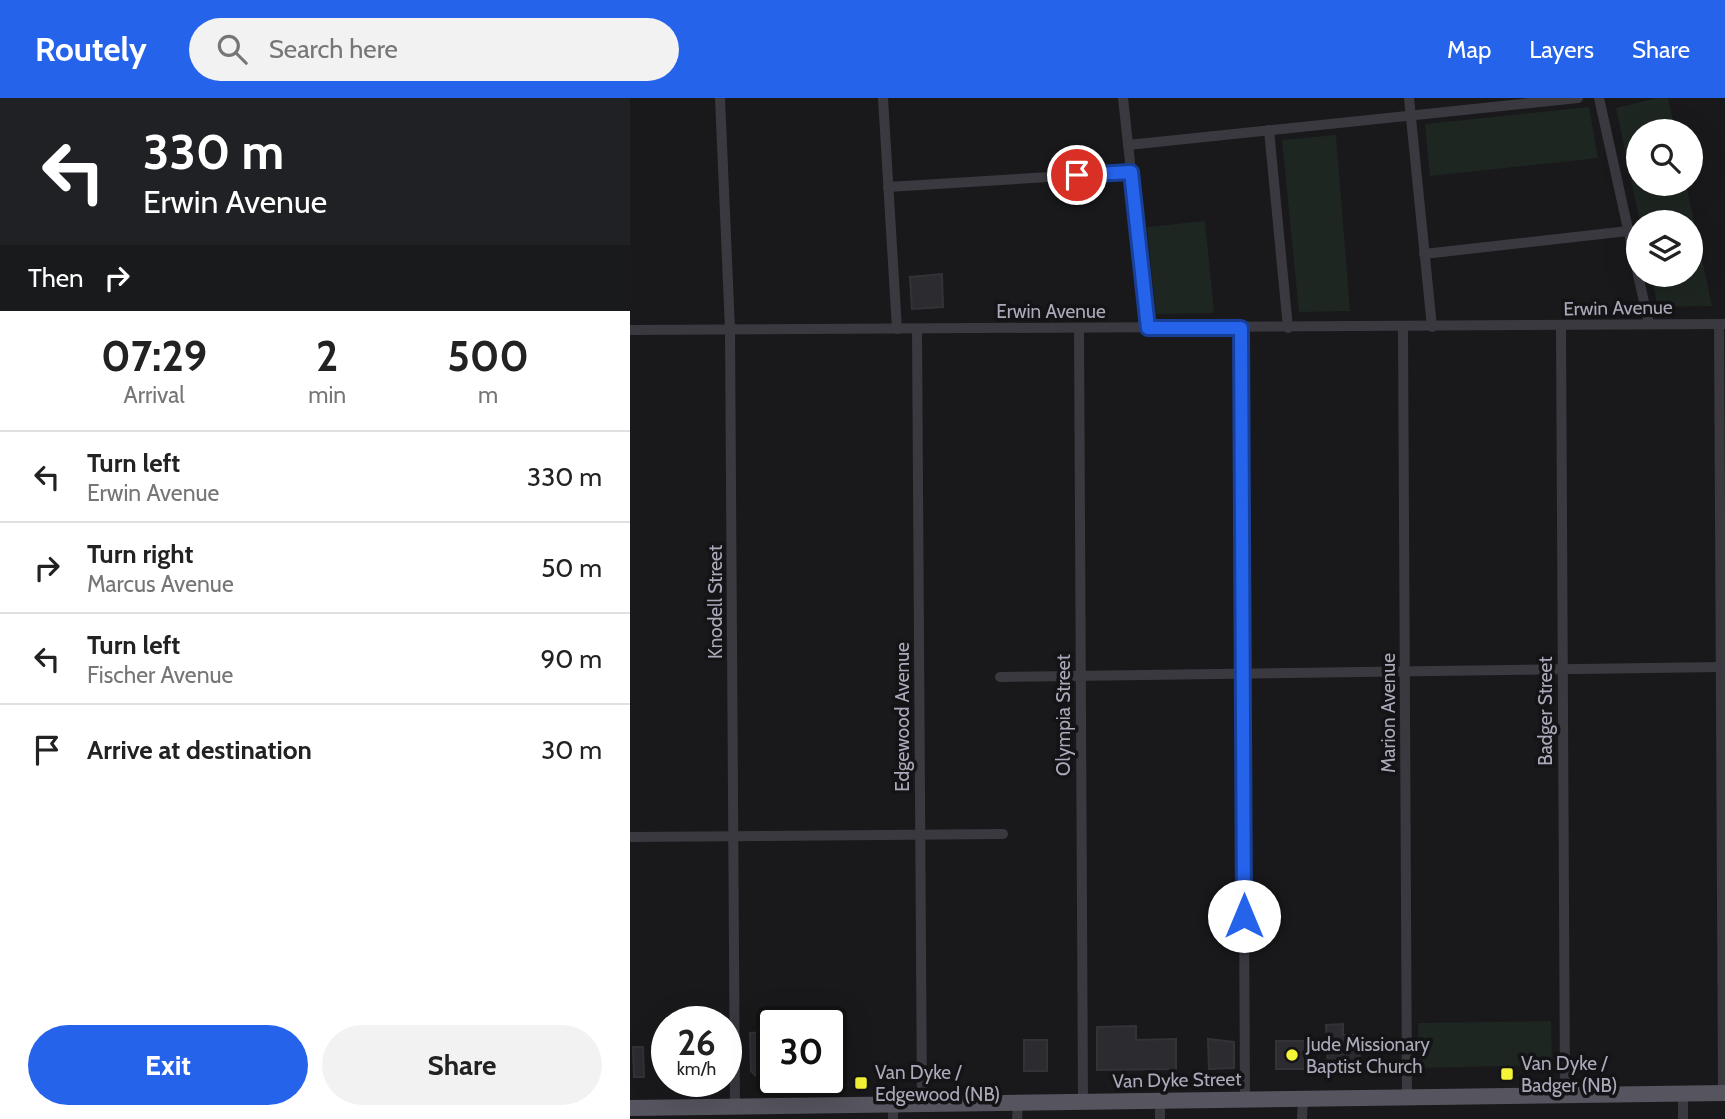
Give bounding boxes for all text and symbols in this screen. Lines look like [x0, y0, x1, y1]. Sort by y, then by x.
search box [189, 18, 679, 81]
text: Routely [35, 29, 147, 69]
icon: search [213, 30, 251, 68]
text: Search here [269, 33, 398, 65]
text: Map [1447, 35, 1491, 64]
text: Layers [1529, 35, 1594, 64]
text: Share [1632, 35, 1690, 64]
map controls [1626, 119, 1703, 287]
button: search [1626, 119, 1703, 196]
text: 330 m [143, 122, 284, 181]
icon: left [28, 126, 119, 217]
pin [1047, 145, 1107, 205]
icon: arrive [1058, 156, 1096, 194]
text: Erwin Avenue [143, 182, 327, 221]
button: layers [1626, 210, 1703, 287]
icon: right [98, 259, 136, 297]
text: Then [28, 262, 84, 294]
street label: Erwin Avenue [1563, 296, 1673, 320]
street label: Erwin Avenue [996, 300, 1106, 323]
text: 07:29 [101, 330, 207, 382]
text: 2 [316, 330, 338, 382]
text: 500 [447, 330, 529, 382]
text: Arrival [123, 381, 185, 409]
text: min [308, 381, 346, 409]
text: m [478, 381, 498, 409]
text: Turn left [87, 447, 180, 479]
icon: left [28, 458, 66, 496]
text: 330 m [527, 461, 602, 493]
text: Erwin Avenue [87, 479, 219, 507]
text: Turn right [87, 538, 193, 570]
street label: Knodell Street [704, 544, 727, 659]
icon: right [28, 549, 66, 587]
text: 50 m [541, 552, 602, 584]
text: Marcus Avenue [87, 570, 234, 598]
text: Turn left [87, 629, 180, 661]
icon: left [28, 640, 66, 678]
street label: Edgewood Avenue [891, 642, 914, 792]
text: 90 m [540, 643, 602, 675]
street label: Olympia Street [1052, 653, 1075, 776]
street label: Marion Avenue [1377, 653, 1400, 773]
street label: Badger Street [1534, 656, 1557, 766]
text: Fischer Avenue [87, 661, 233, 689]
icon: arrive [28, 731, 66, 769]
text: Arrive at destination [87, 734, 312, 766]
text: 30 m [541, 734, 602, 766]
position arrow [1207, 879, 1281, 953]
speed limit sign: 30 [756, 1006, 847, 1097]
text: 26 [677, 1021, 716, 1064]
button: Exit [28, 1025, 308, 1105]
button: Share [322, 1025, 602, 1105]
place label: Jude Missionary Baptist Church [1305, 1033, 1430, 1078]
marker: Jude Missionary Baptist Church [1284, 1047, 1300, 1063]
place label: Van Dyke / Badger (NB) [1521, 1052, 1617, 1097]
text: km/h [677, 1058, 716, 1080]
place label: Van Dyke / Edgewood (NB) [875, 1061, 1000, 1106]
marker: Van Dyke / Badger (NB) [1499, 1066, 1515, 1082]
street label: Van Dyke Street [1112, 1067, 1242, 1093]
marker: Van Dyke / Edgewood (NB) [853, 1075, 869, 1091]

